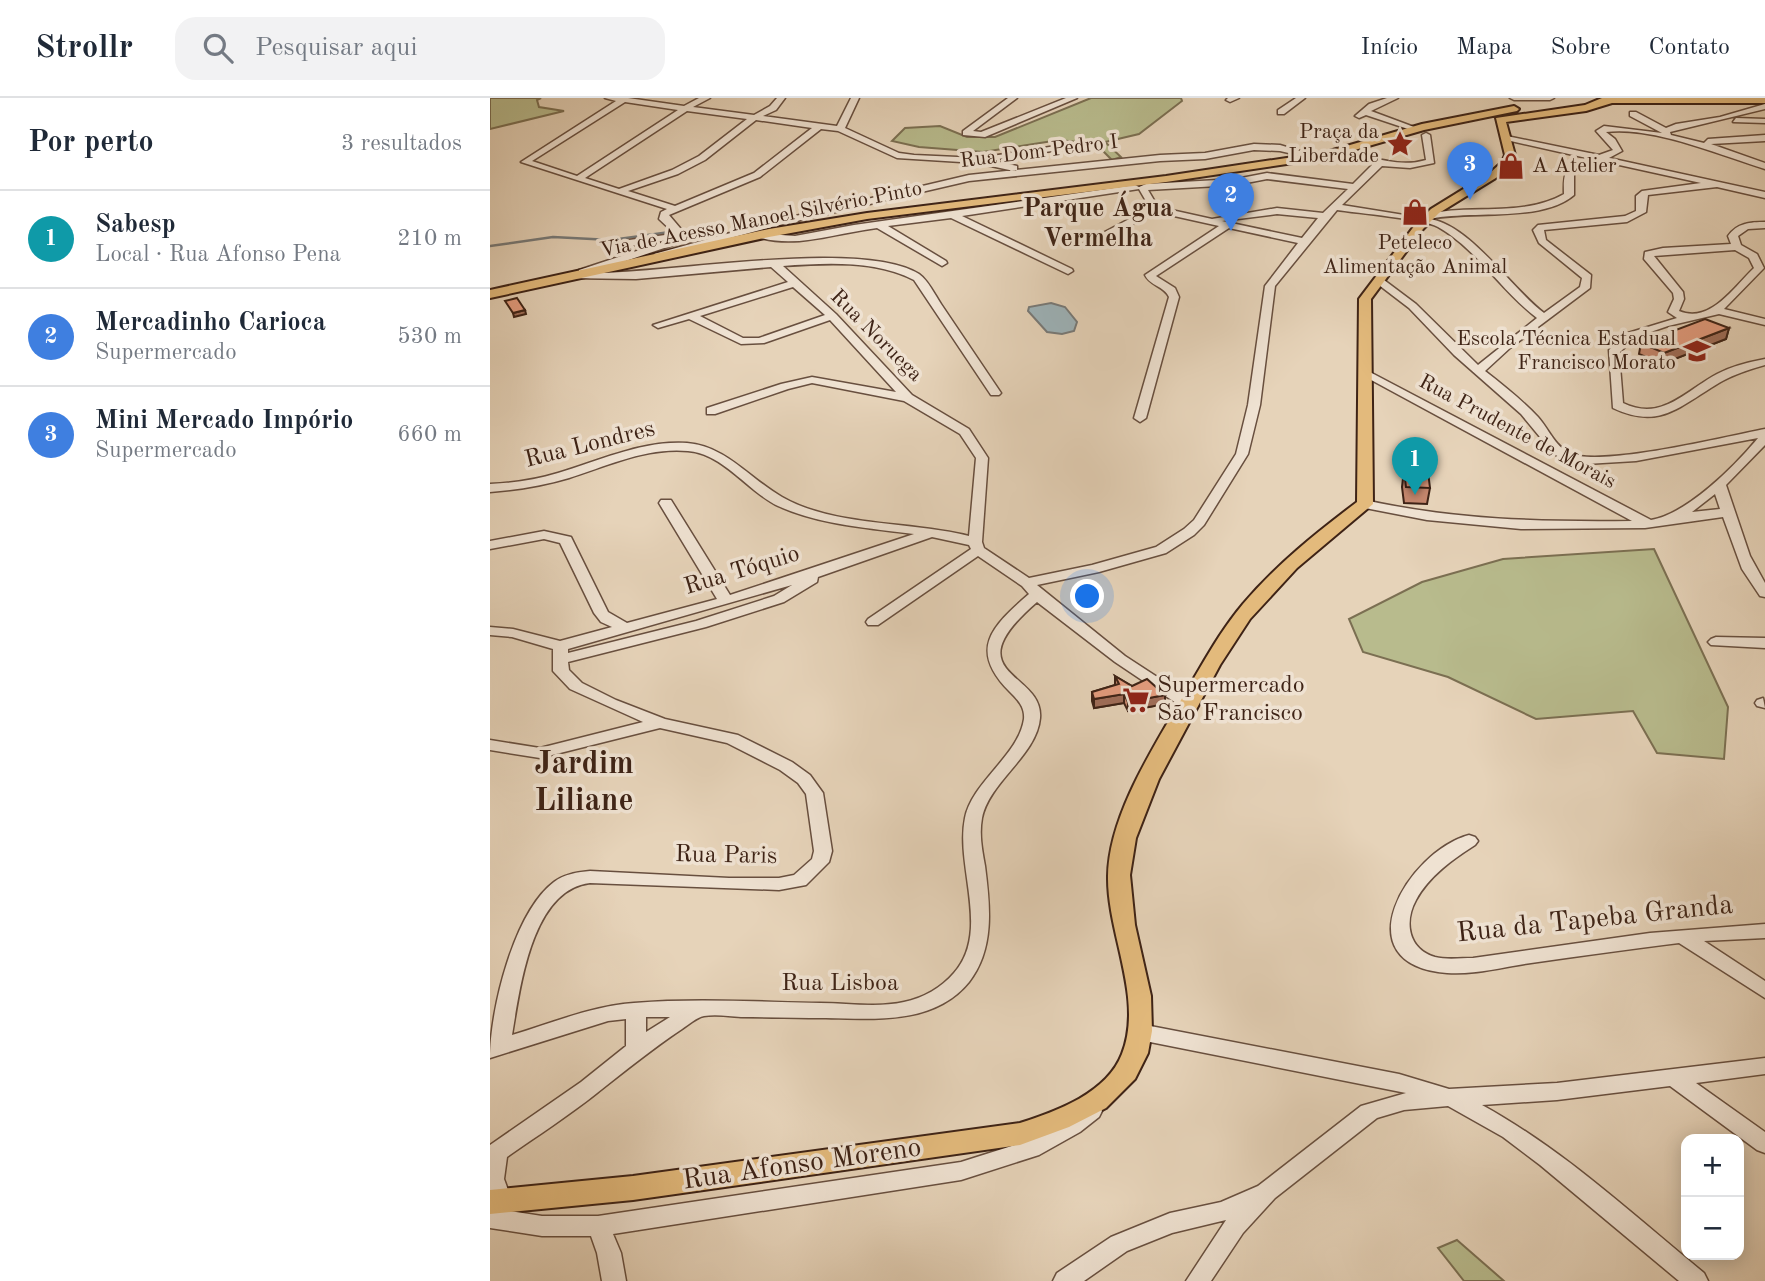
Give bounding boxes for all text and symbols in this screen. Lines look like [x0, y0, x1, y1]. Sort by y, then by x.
search box [175, 17, 665, 80]
icon: search [199, 29, 237, 67]
text: Strollr [35, 32, 133, 65]
text: Pesquisar aqui [255, 35, 417, 61]
text: Início [1361, 36, 1418, 60]
text: Mapa [1456, 36, 1513, 60]
text: Sobre [1551, 36, 1610, 60]
text: Contato [1648, 36, 1730, 60]
place label: Praça da Liberdade [1288, 122, 1379, 167]
text: Por perto [28, 128, 154, 158]
place icon: Praça da Liberdade [1385, 129, 1415, 159]
text: 3 resultados [341, 132, 462, 155]
street label: Rua Dom Pedro I [959, 132, 1119, 172]
pin: 3 [1447, 142, 1493, 200]
shop icon: A Atelier [1496, 151, 1526, 181]
place label: A Atelier [1532, 156, 1617, 177]
pin: 2 [1208, 173, 1254, 231]
street label: Via de Acesso Manoel Silvério Pinto [598, 178, 924, 262]
district label: Parque Água Vermelha [1023, 190, 1173, 252]
shop icon: Peteleco Alimentação Animal [1400, 197, 1430, 227]
text: Sabesp [95, 212, 176, 238]
text: 1 [44, 227, 58, 250]
text: 210 m [397, 227, 462, 250]
place label: Peteleco Alimentação Animal [1323, 233, 1508, 278]
text: Local · Rua Afonso Pena [95, 243, 341, 266]
street label: Rua Noruega [826, 286, 926, 386]
text: Mercadinho Carioca [95, 310, 326, 336]
text: 2 [44, 325, 58, 348]
text: 530 m [397, 325, 462, 348]
place label: Escola Técnica Estadual Francisco Morato [1457, 329, 1676, 374]
school or university icon: Escola Técnica Estadual Francisco Morato [1682, 336, 1712, 366]
text: Supermercado [95, 341, 237, 364]
street label: Rua Prudente de Morais [1415, 371, 1619, 493]
text: Mini Mercado Impório [95, 408, 353, 434]
street label: Rua Londres [522, 417, 658, 473]
text: 3 [44, 423, 58, 446]
text: 660 m [397, 423, 462, 446]
pin: 1 [1392, 437, 1438, 495]
text: Supermercado [95, 439, 237, 462]
street label: Rua Tóquio [681, 542, 803, 600]
your location [1070, 579, 1104, 613]
place label: Supermercado São Francisco [1157, 674, 1305, 726]
supermarket icon: Supermercado São Francisco [1121, 685, 1151, 715]
district label: Jardim Liliane [534, 749, 634, 818]
street label: Rua Paris [675, 843, 777, 869]
street label: Rua da Tapeba Granda [1455, 892, 1735, 948]
street label: Rua Lisboa [781, 972, 899, 996]
street label: Rua Afonso Moreno [681, 1134, 923, 1196]
map controls [1681, 1134, 1744, 1260]
button: + [1681, 1134, 1744, 1197]
button: − [1681, 1197, 1744, 1260]

